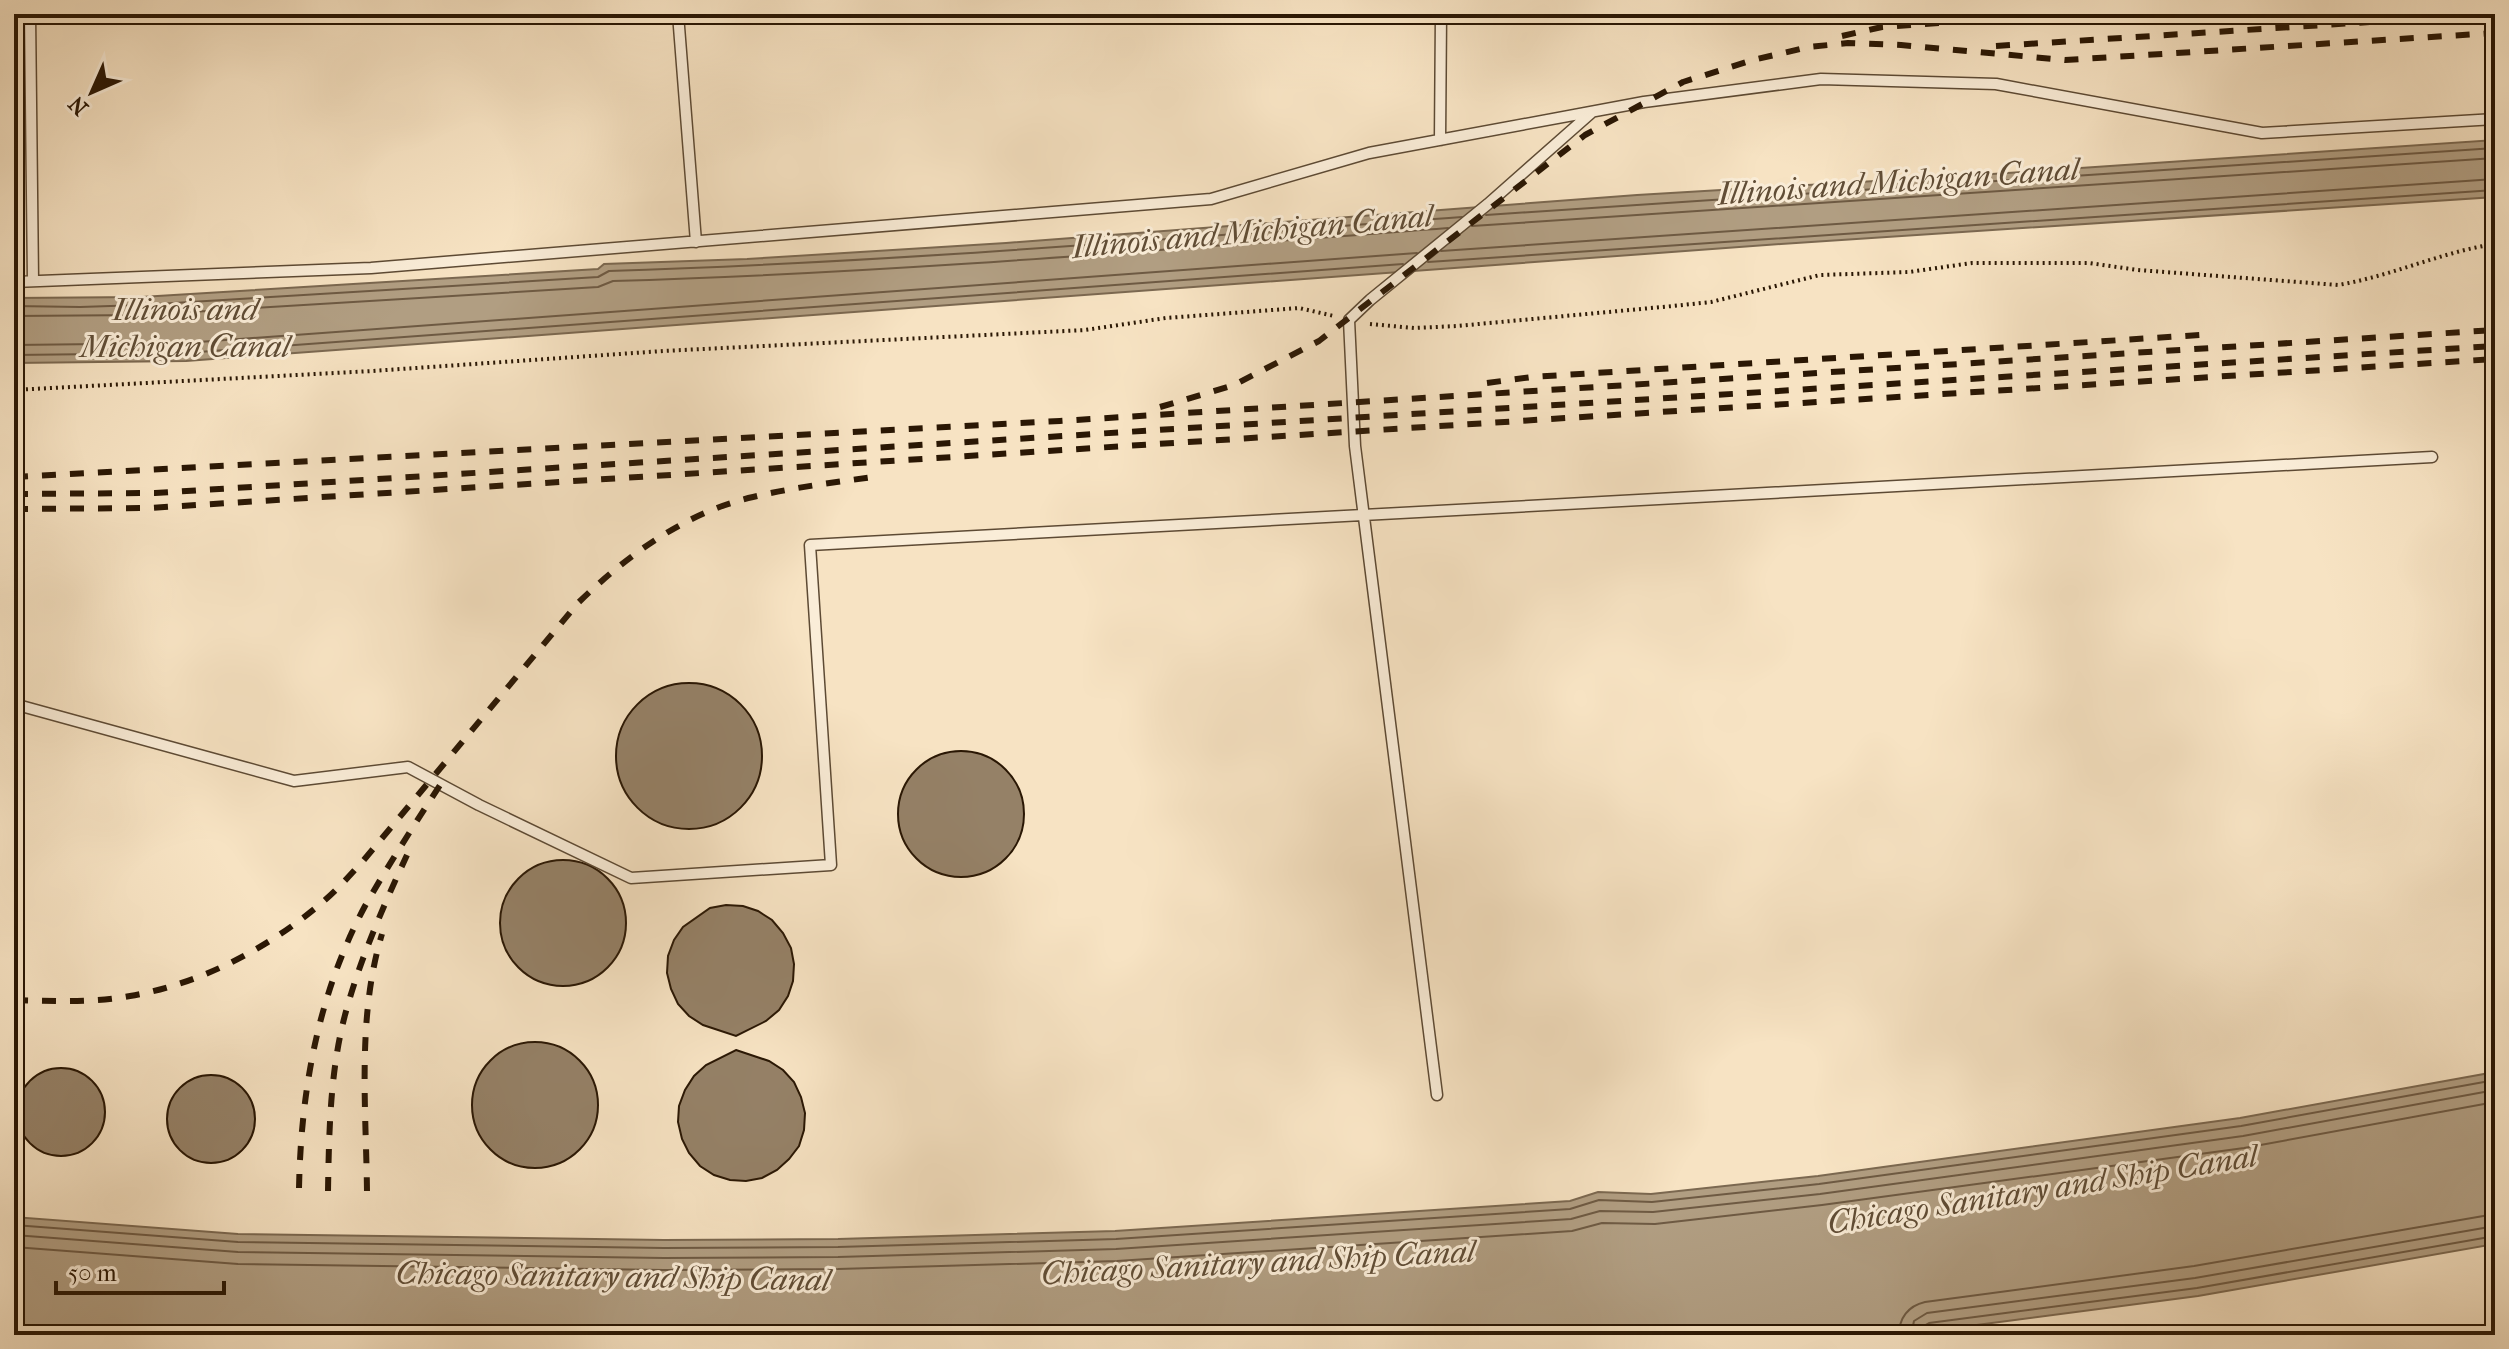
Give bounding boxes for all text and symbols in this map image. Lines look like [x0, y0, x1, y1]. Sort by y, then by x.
north arrow [52, 52, 132, 132]
text: N [63, 90, 94, 121]
water label: Illinois and Michigan Canal [1715, 150, 2083, 213]
water label: Illinois and Michigan Canal [1069, 197, 1437, 266]
water label: Illinois and Michigan Canal [78, 291, 293, 365]
water label: Chicago Sanitary and Ship Canal [1825, 1137, 2263, 1242]
water label: Chicago Sanitary and Ship Canal [1040, 1232, 1479, 1292]
scale bar [56, 1245, 224, 1295]
water label: Chicago Sanitary and Ship Canal [396, 1254, 834, 1299]
text: 50 m [68, 1259, 117, 1287]

